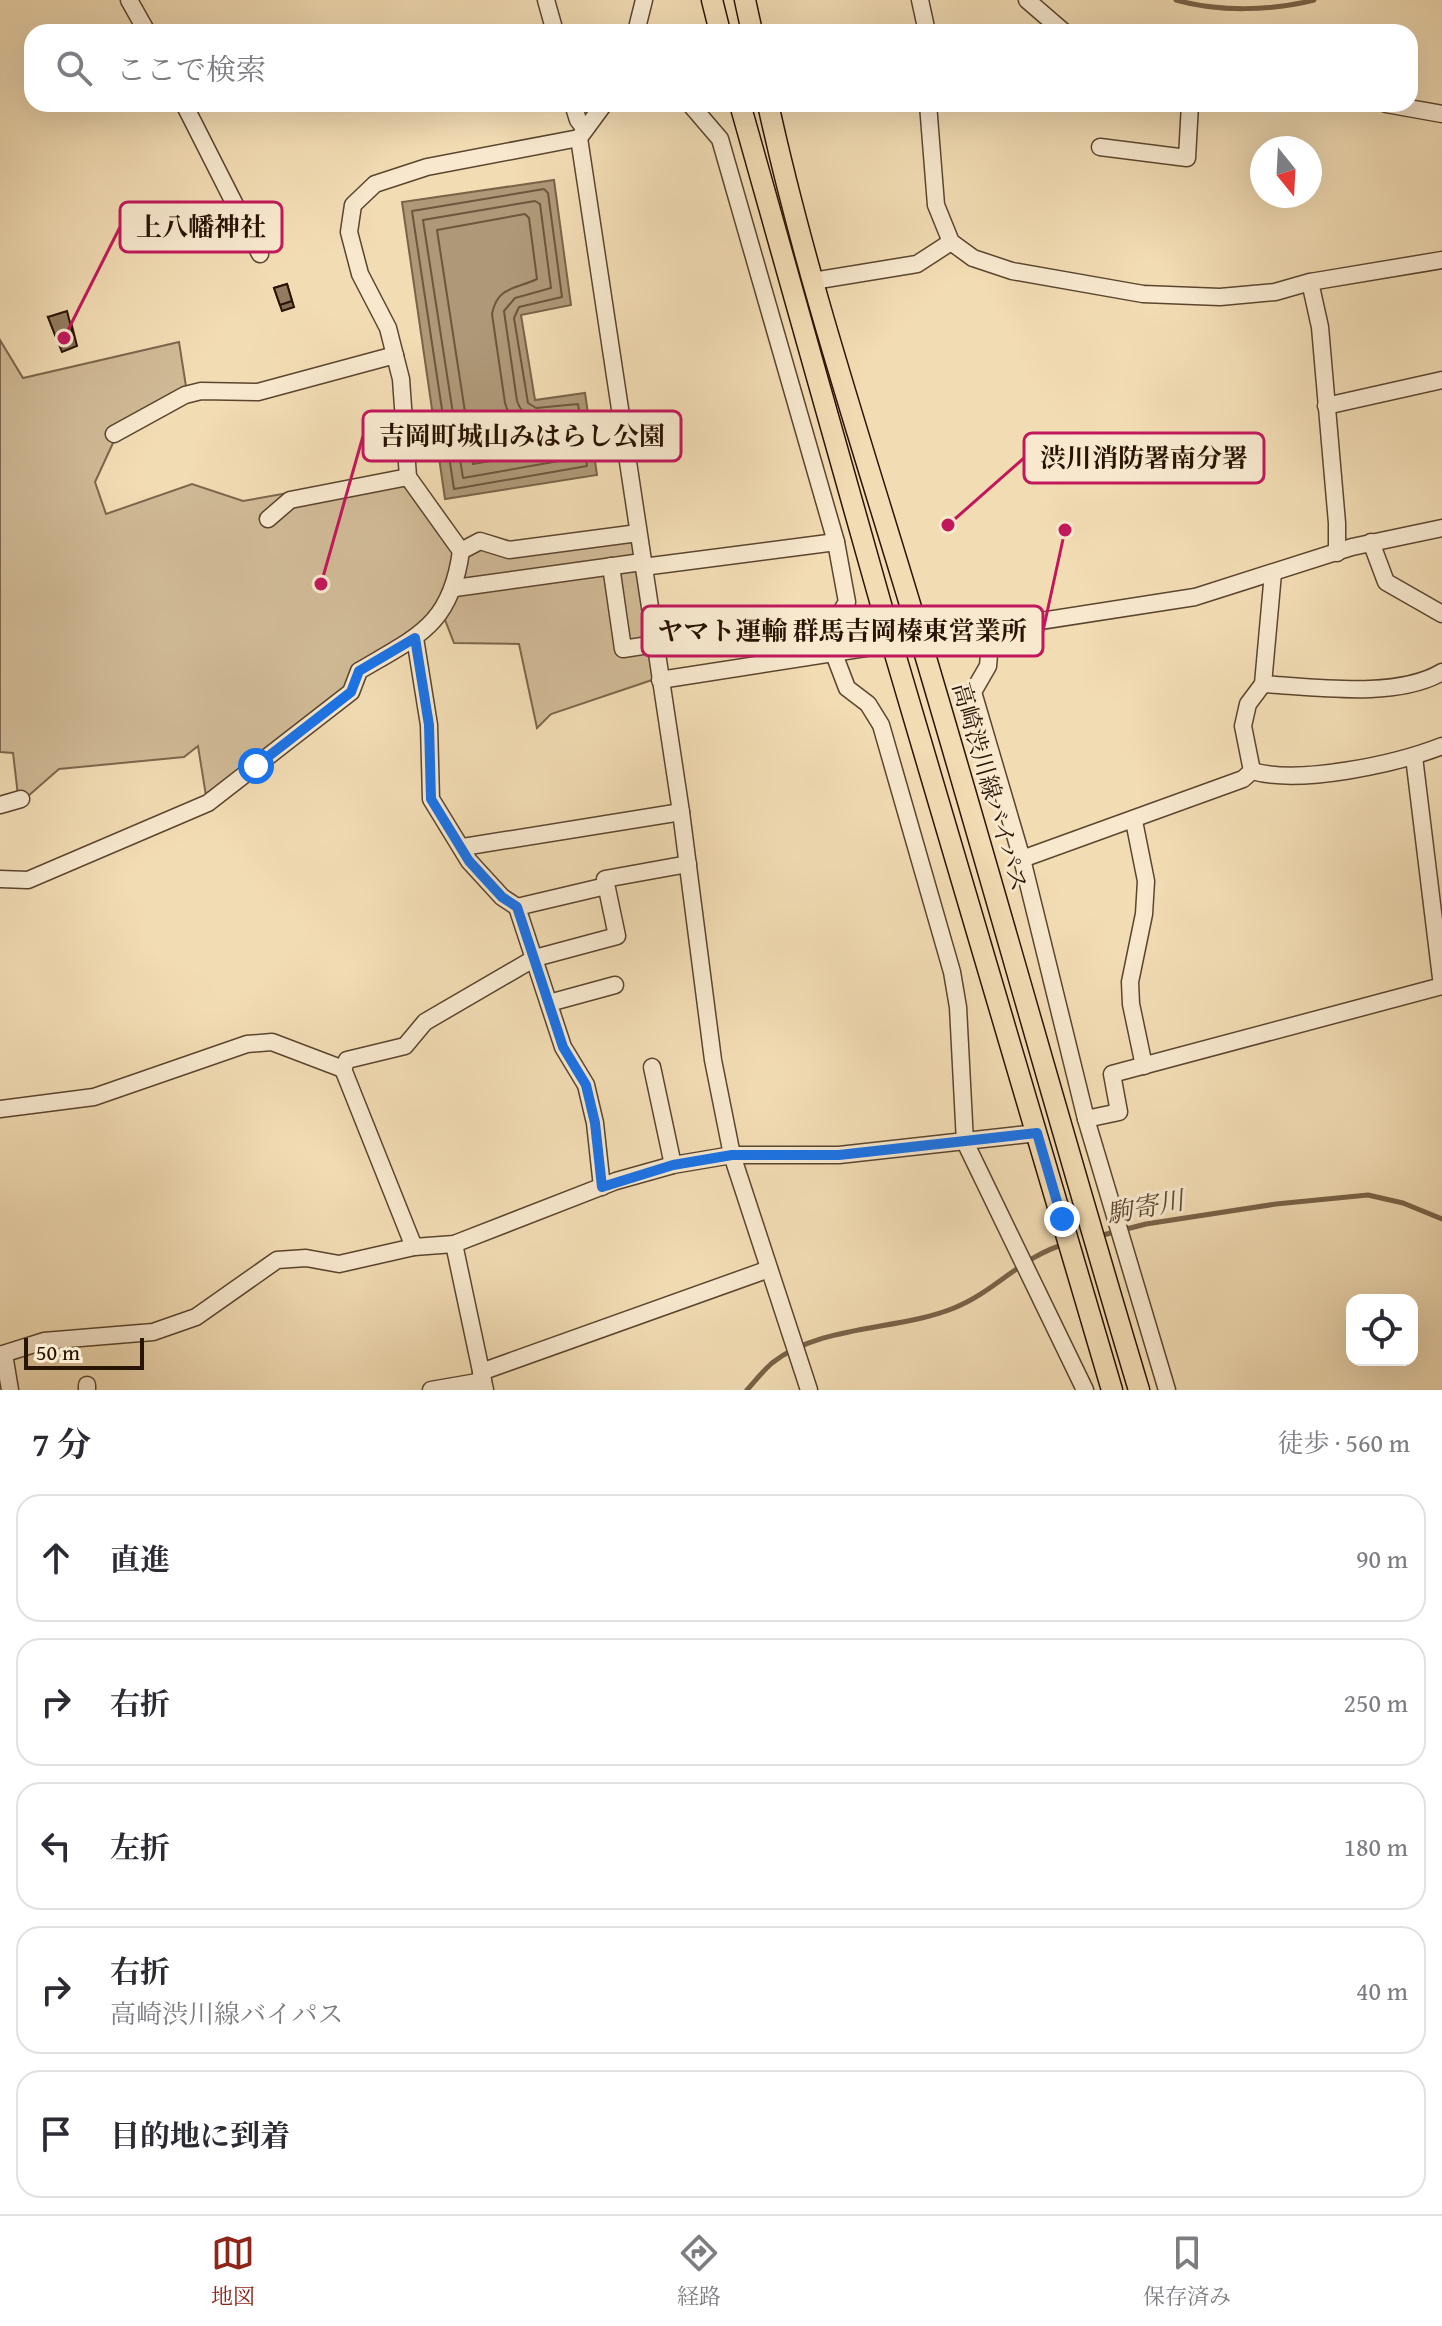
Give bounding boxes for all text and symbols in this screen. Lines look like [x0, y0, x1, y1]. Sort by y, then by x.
search box [24, 24, 1418, 112]
icon: search [52, 46, 96, 90]
text: ここで検索 [116, 47, 266, 91]
north arrow [1250, 136, 1322, 208]
callout: 上八幡神社 [120, 202, 282, 252]
text: 上八幡神社 [136, 207, 266, 246]
callout: 吉岡町城山みはらし公園 [363, 411, 681, 461]
text: 吉岡町城山みはらし公園 [379, 416, 665, 455]
callout: 渋川消防署南分署 [1024, 433, 1264, 483]
text: 渋川消防署南分署 [1040, 438, 1248, 477]
callout: ヤマト運輸 群馬吉岡榛東営業所 [642, 606, 1043, 656]
text: ヤマト運輸 群馬吉岡榛東営業所 [657, 611, 1027, 650]
street label: 高崎渋川線バイパス [944, 678, 1037, 895]
route start [238, 748, 274, 784]
water label: 駒寄川 [1103, 1179, 1190, 1233]
route end [1044, 1201, 1080, 1237]
map controls [1346, 1294, 1418, 1366]
button: locate [1346, 1294, 1418, 1366]
scale bar [24, 1334, 144, 1370]
text: 50 m [36, 1336, 80, 1368]
text: 7 分 [32, 1419, 91, 1468]
text: 徒歩 · 560 m [1278, 1423, 1410, 1462]
icon: ahead [34, 1536, 78, 1580]
text: 直進 [110, 1537, 170, 1581]
text: 90 m [1356, 1539, 1408, 1578]
icon: right [34, 1680, 78, 1724]
text: 右折 [110, 1681, 170, 1725]
text: 250 m [1343, 1683, 1408, 1722]
icon: left [34, 1824, 78, 1868]
text: 左折 [110, 1825, 170, 1869]
text: 180 m [1343, 1827, 1408, 1866]
text: 右折 [110, 1949, 170, 1993]
icon: right [34, 1968, 78, 2012]
text: 40 m [1356, 1971, 1408, 2010]
text: 高崎渋川線バイパス [110, 1994, 343, 2033]
icon: arrive [34, 2112, 78, 2156]
text: 目的地に到着 [110, 2113, 290, 2157]
tab: 地図 [211, 2231, 255, 2312]
tab: 経路 [677, 2231, 721, 2312]
tab: 保存済み [1143, 2231, 1231, 2312]

